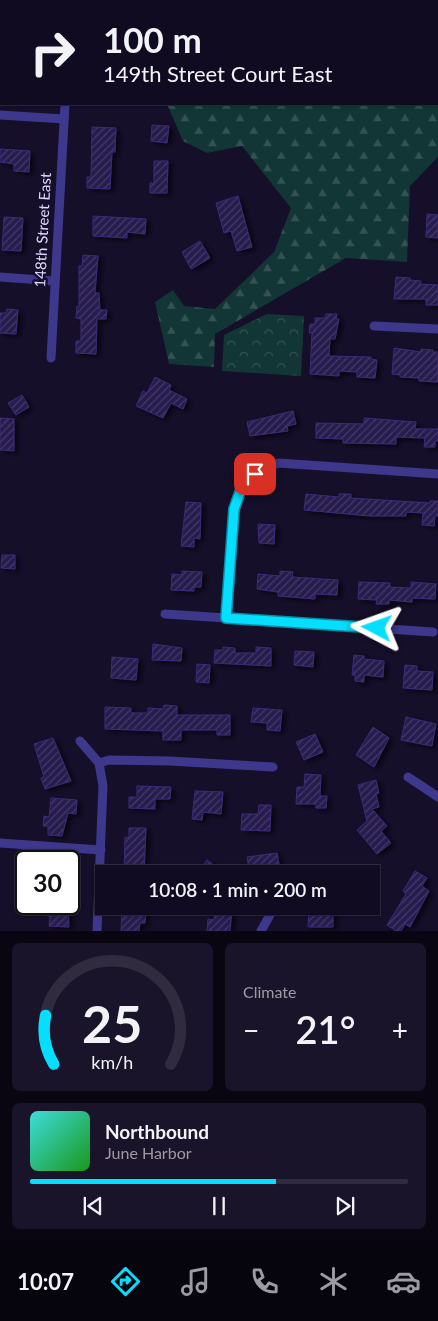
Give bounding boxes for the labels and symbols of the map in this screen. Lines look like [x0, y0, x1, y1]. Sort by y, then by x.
street label: 148th Street East [30, 171, 54, 288]
pin [234, 453, 276, 495]
position arrow [350, 601, 402, 653]
speed limit sign: 30 [15, 850, 80, 915]

